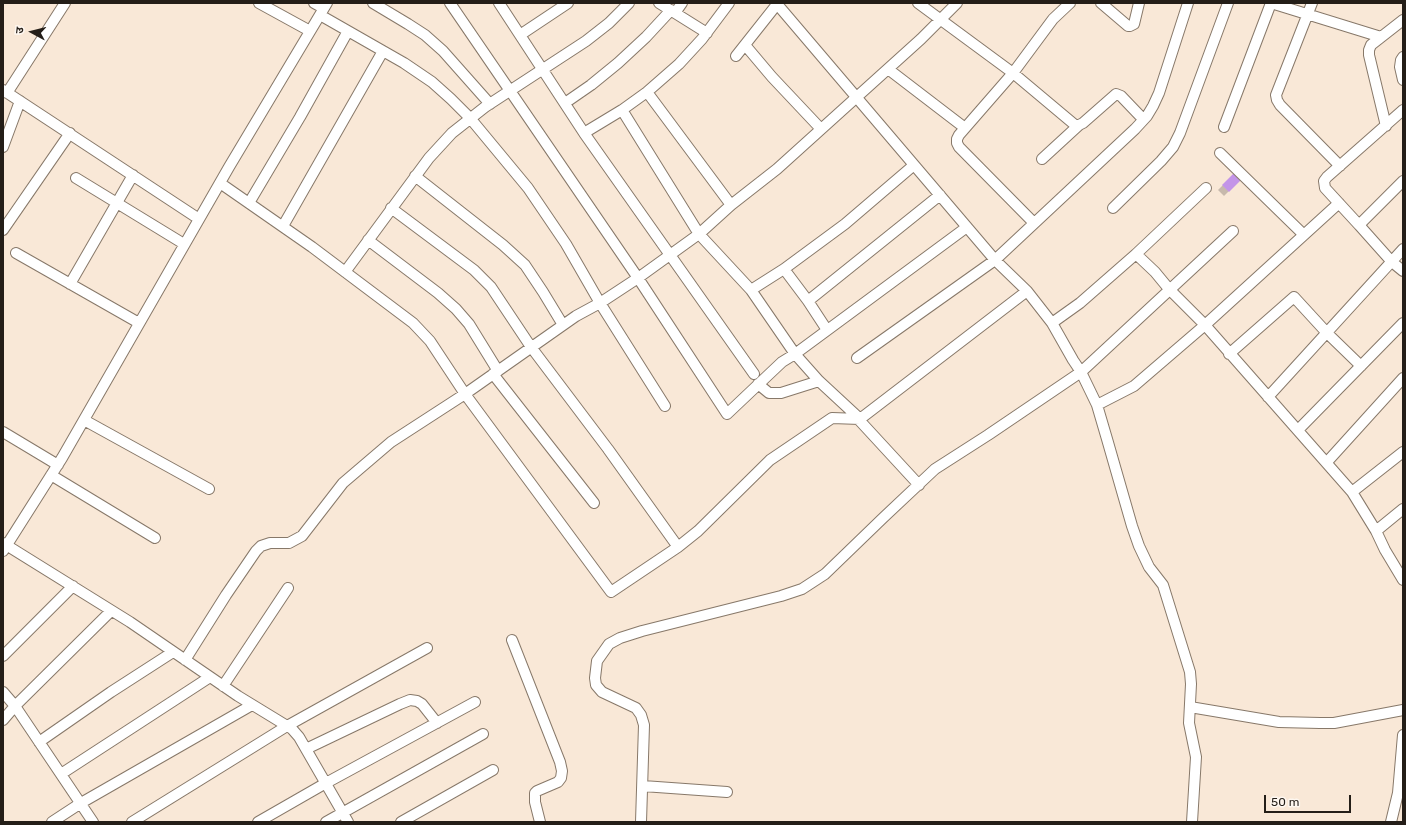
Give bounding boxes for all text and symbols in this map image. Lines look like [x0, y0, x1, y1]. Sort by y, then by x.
north arrow [12, 12, 52, 52]
text: उ [13, 26, 26, 34]
scale bar [1266, 787, 1353, 813]
text: 50 m [1271, 795, 1299, 809]

